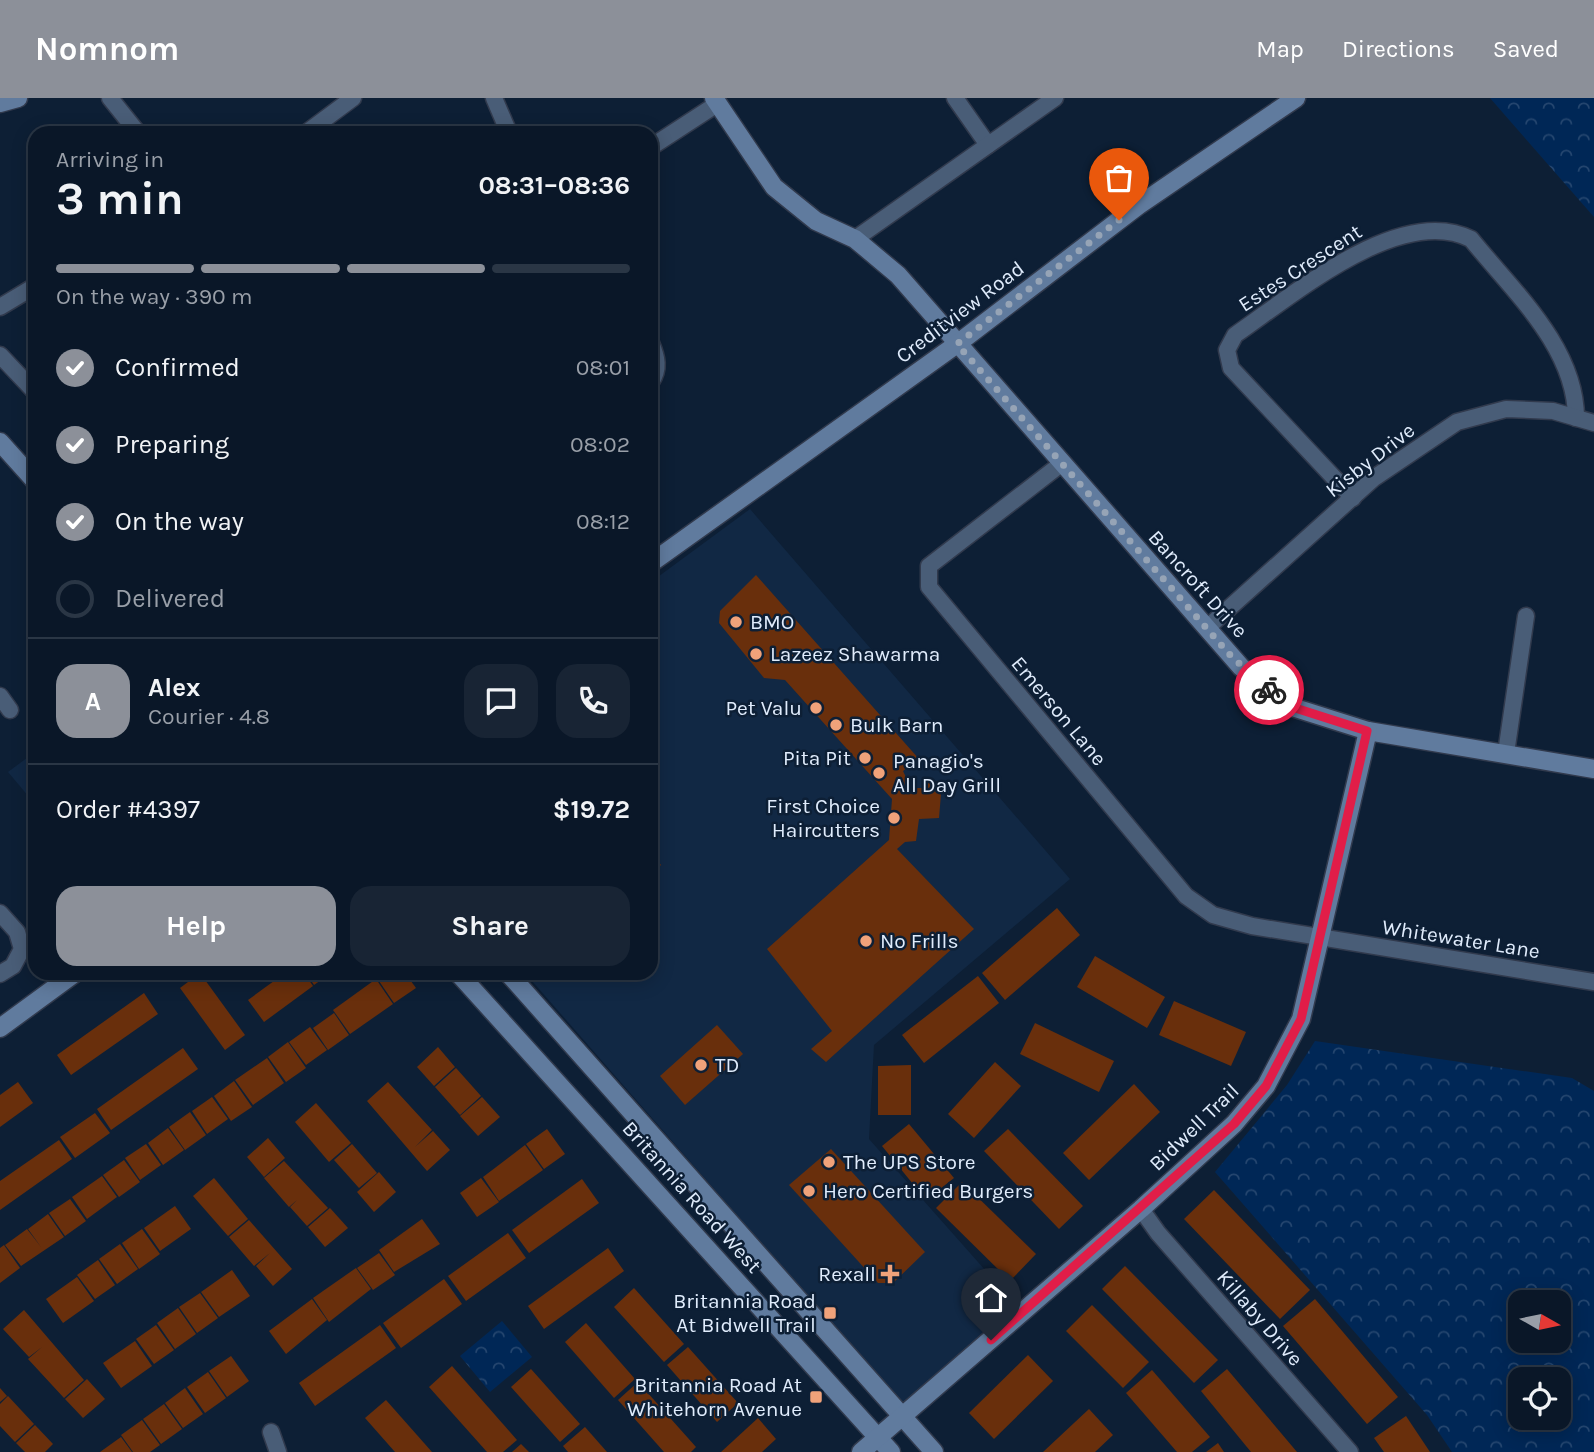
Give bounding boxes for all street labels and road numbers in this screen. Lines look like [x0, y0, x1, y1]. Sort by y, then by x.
street label: Estes Crescent [1234, 219, 1366, 317]
street label: Creditview Road [891, 256, 1029, 368]
street label: Kisby Drive [1321, 418, 1419, 502]
street label: Bancroft Drive [1143, 525, 1253, 643]
street label: Emerson Lane [1006, 652, 1112, 770]
street label: Whitewater Lane [1380, 915, 1542, 963]
street label: Bidwell Trail [1144, 1079, 1244, 1175]
street label: Britannia Road West [618, 1116, 766, 1278]
street label: Killaby Drive [1212, 1265, 1308, 1371]

